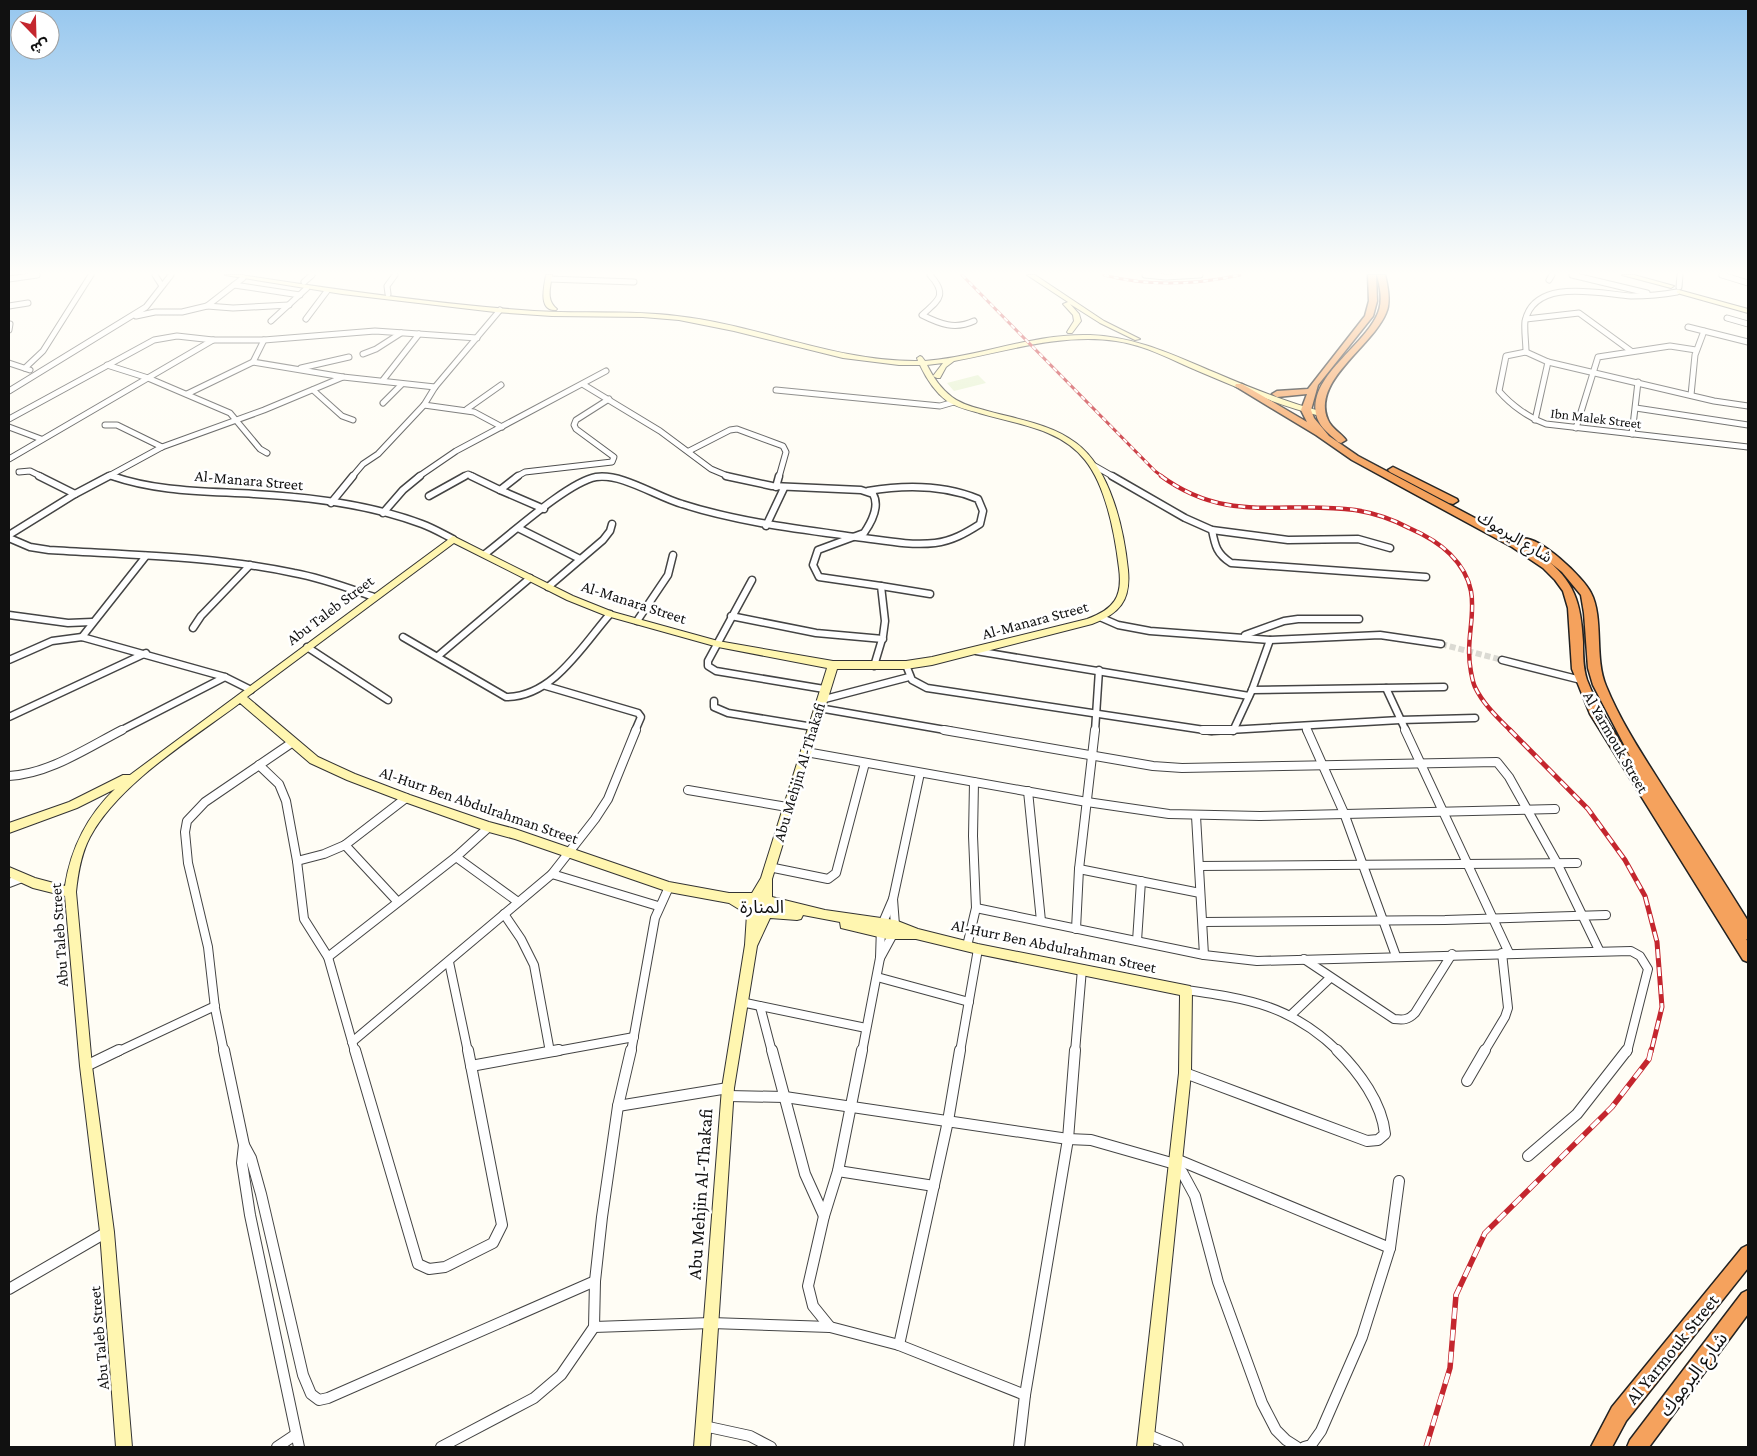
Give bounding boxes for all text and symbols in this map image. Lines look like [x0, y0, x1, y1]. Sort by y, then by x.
north arrow [10, 10, 60, 60]
text: ش [28, 36, 52, 58]
street label: Ibn Malek Street [1550, 404, 1643, 432]
street label: Al-Manara Street [194, 467, 305, 493]
street label: شارع اليرموك [1473, 508, 1555, 569]
street label: Abu Taleb Street [283, 571, 377, 648]
street label: Al-Manara Street [580, 577, 689, 627]
street label: Al-Manara Street [980, 597, 1091, 642]
street label: Al Yarmouk Street [1580, 688, 1652, 796]
street label: Abu Mehjin Al-Thakafi [770, 700, 829, 844]
street label: Al-Hurr Ben Abdulrahman Street [377, 763, 581, 847]
street label: Abu Taleb Street [47, 882, 71, 988]
district label: المنارة [740, 897, 784, 918]
street label: Al-Hurr Ben Abdulrahman Street [950, 916, 1159, 976]
street label: Abu Mehjin Al-Thakafi [684, 1108, 717, 1280]
street label: Abu Taleb Street [86, 1285, 112, 1391]
street label: Al Yarmouk Street [1621, 1289, 1723, 1408]
street label: شارع اليرموك [1655, 1328, 1734, 1422]

